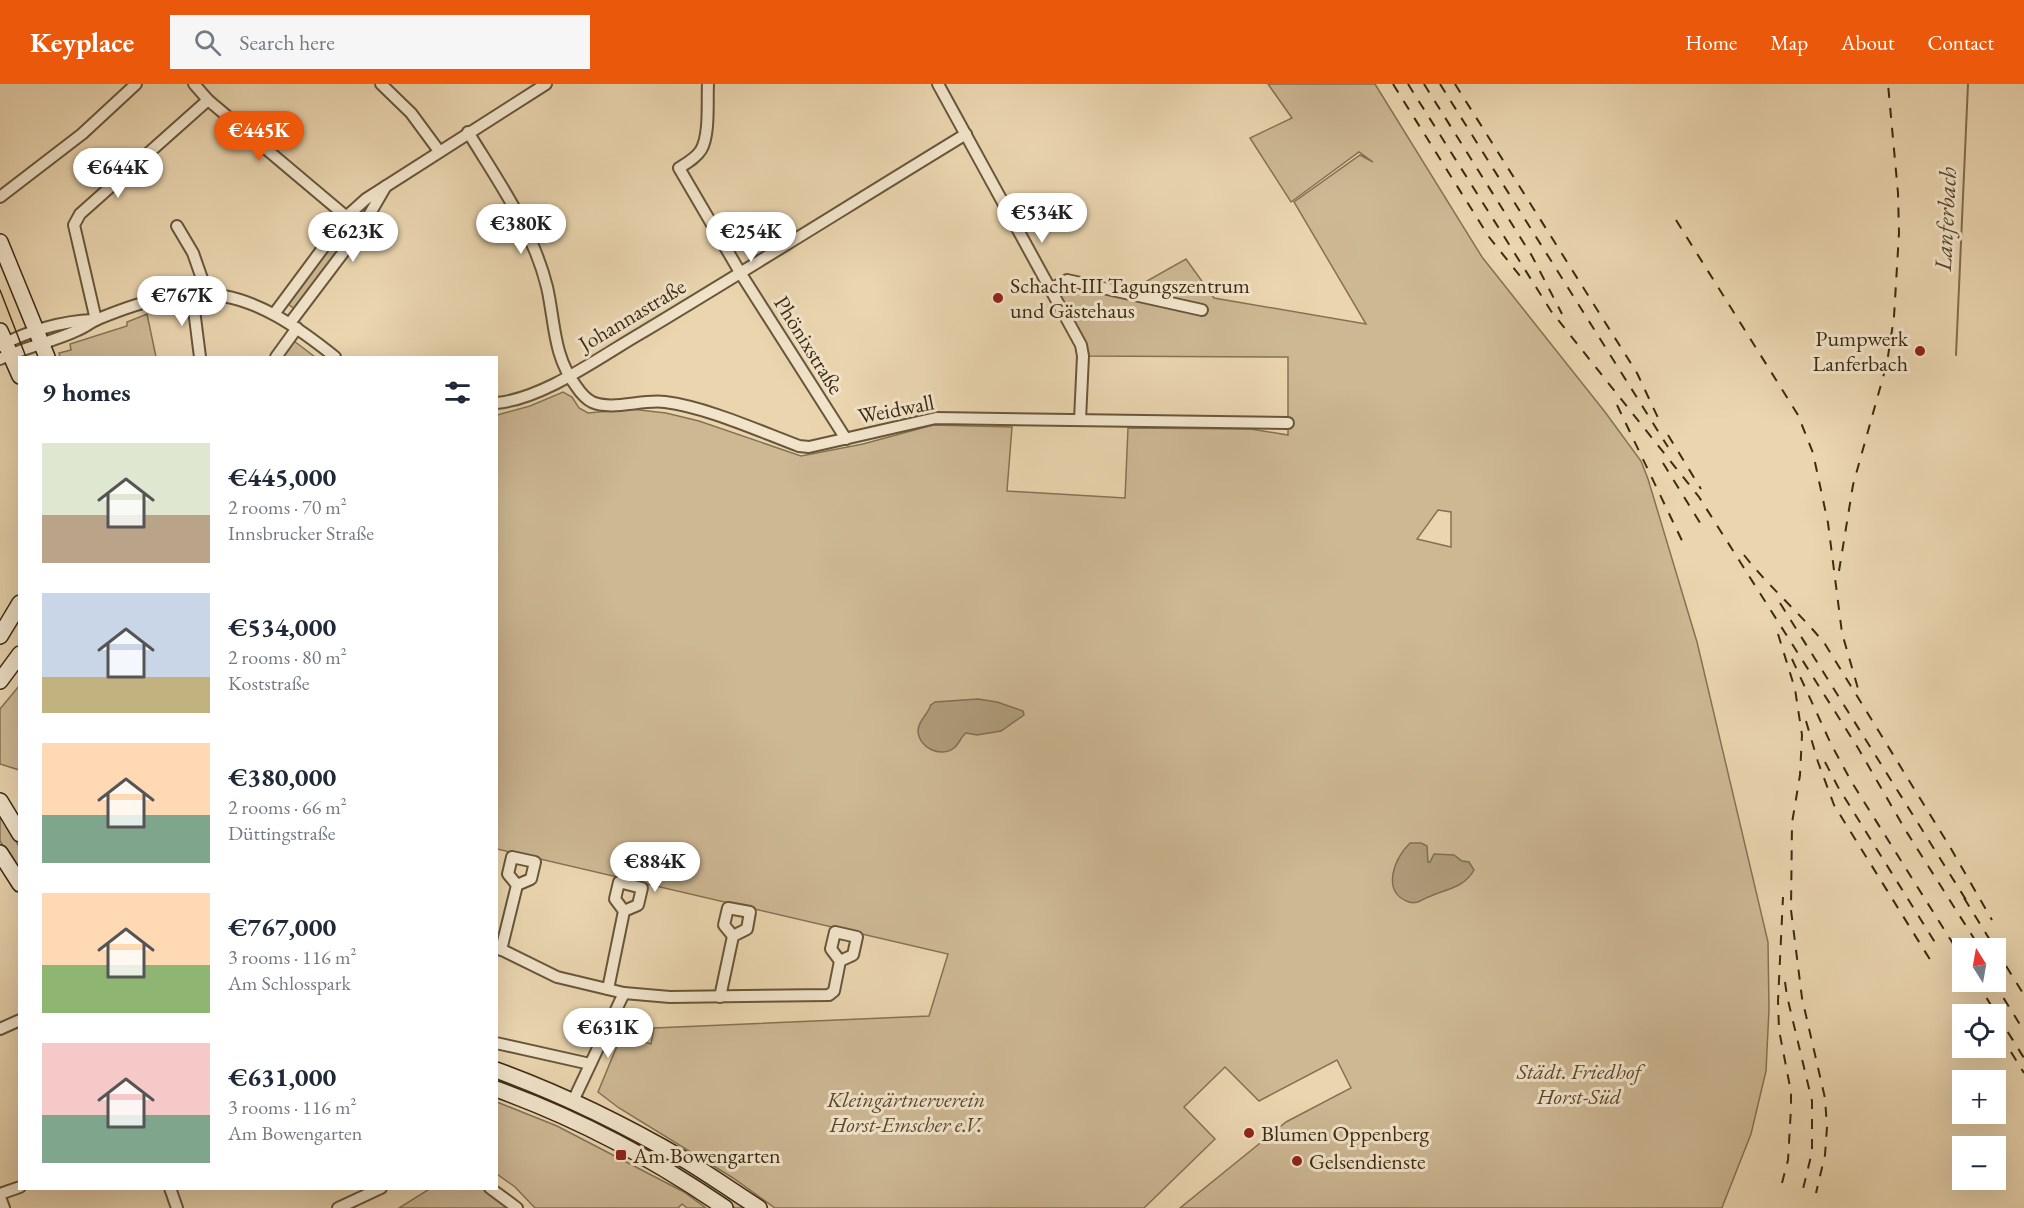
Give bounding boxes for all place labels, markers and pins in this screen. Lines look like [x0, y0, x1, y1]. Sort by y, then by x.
pin: €445K [217, 111, 301, 162]
pin: €644K [76, 148, 160, 199]
pin: €534K [1000, 193, 1084, 244]
pin: €380K [479, 204, 563, 255]
pin: €623K [311, 212, 395, 263]
pin: €254K [709, 212, 793, 263]
place label: Schacht III Tagungszentrum und Gästehaus [1010, 271, 1250, 325]
pin: €767K [140, 276, 224, 327]
marker: Schacht III Tagungszentrum und Gästehaus [991, 291, 1005, 305]
place label: Pumpwerk Lanferbach [1812, 324, 1909, 378]
marker: Pumpwerk Lanferbach [1913, 344, 1927, 358]
pin: €884K [613, 842, 697, 893]
pin: €631K [566, 1008, 650, 1059]
place label: Blumen Oppenberg [1261, 1119, 1430, 1148]
marker: Blumen Oppenberg [1242, 1126, 1256, 1140]
place label: Am Bowengarten [632, 1141, 781, 1170]
place label: Gelsendienste [1309, 1147, 1426, 1176]
marker: Am Bowengarten [614, 1148, 628, 1162]
marker: Gelsendienste [1290, 1154, 1304, 1168]

